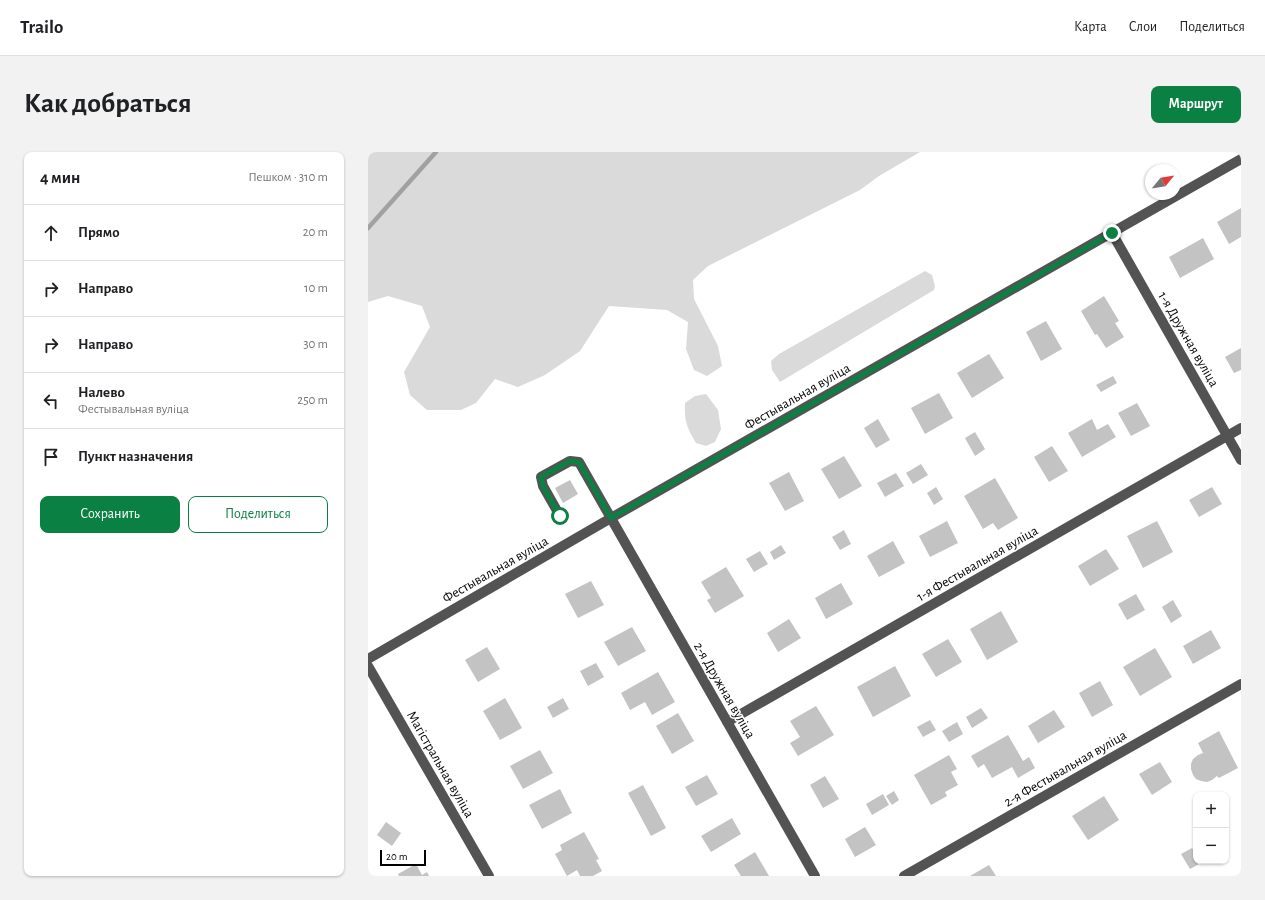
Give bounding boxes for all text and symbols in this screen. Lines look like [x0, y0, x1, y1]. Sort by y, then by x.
text: Trailo [20, 18, 63, 37]
text: Карта [1074, 20, 1107, 34]
text: Слои [1129, 20, 1157, 34]
text: Поделиться [1179, 20, 1245, 34]
button: Маршрут [1151, 86, 1241, 123]
text: Как добраться [24, 90, 192, 118]
north arrow [1145, 164, 1181, 200]
text: 4 мин [40, 169, 80, 186]
text: Пешком · 310 m [248, 171, 328, 184]
icon: ahead [40, 222, 62, 244]
route end [1103, 224, 1121, 242]
text: Прямо [78, 225, 120, 240]
text: 20 m [303, 226, 328, 239]
icon: right [40, 278, 62, 300]
text: Направо [78, 281, 133, 296]
text: 10 m [304, 282, 328, 295]
street label: 1-я Дружная вуліца [1155, 290, 1221, 390]
icon: right [40, 334, 62, 356]
text: Направо [78, 337, 133, 352]
text: 30 m [303, 338, 328, 351]
street label: Фестывальная вуліца [742, 361, 853, 433]
text: Налево [78, 385, 125, 400]
icon: left [40, 390, 62, 412]
text: 250 m [297, 394, 328, 407]
text: Фестывальная вуліца [78, 403, 189, 416]
icon: arrive [40, 446, 62, 468]
text: Пункт назначения [78, 449, 193, 464]
button: Сохранить [40, 496, 180, 533]
button: Поделиться [188, 496, 328, 533]
route start [551, 507, 569, 525]
street label: 1-я Фестывальная вуліца [915, 523, 1041, 604]
street label: Фестывальная вуліца [440, 534, 551, 606]
street label: 2-я Дружная вуліца [691, 640, 758, 742]
street label: Магістральная вуліца [404, 709, 477, 821]
street label: 2-я Фестывальная вуліца [1002, 728, 1130, 810]
map controls [1193, 792, 1229, 864]
button: + [1193, 792, 1229, 828]
button: − [1193, 828, 1229, 864]
scale bar [380, 848, 426, 867]
text: 20 m [386, 851, 407, 862]

